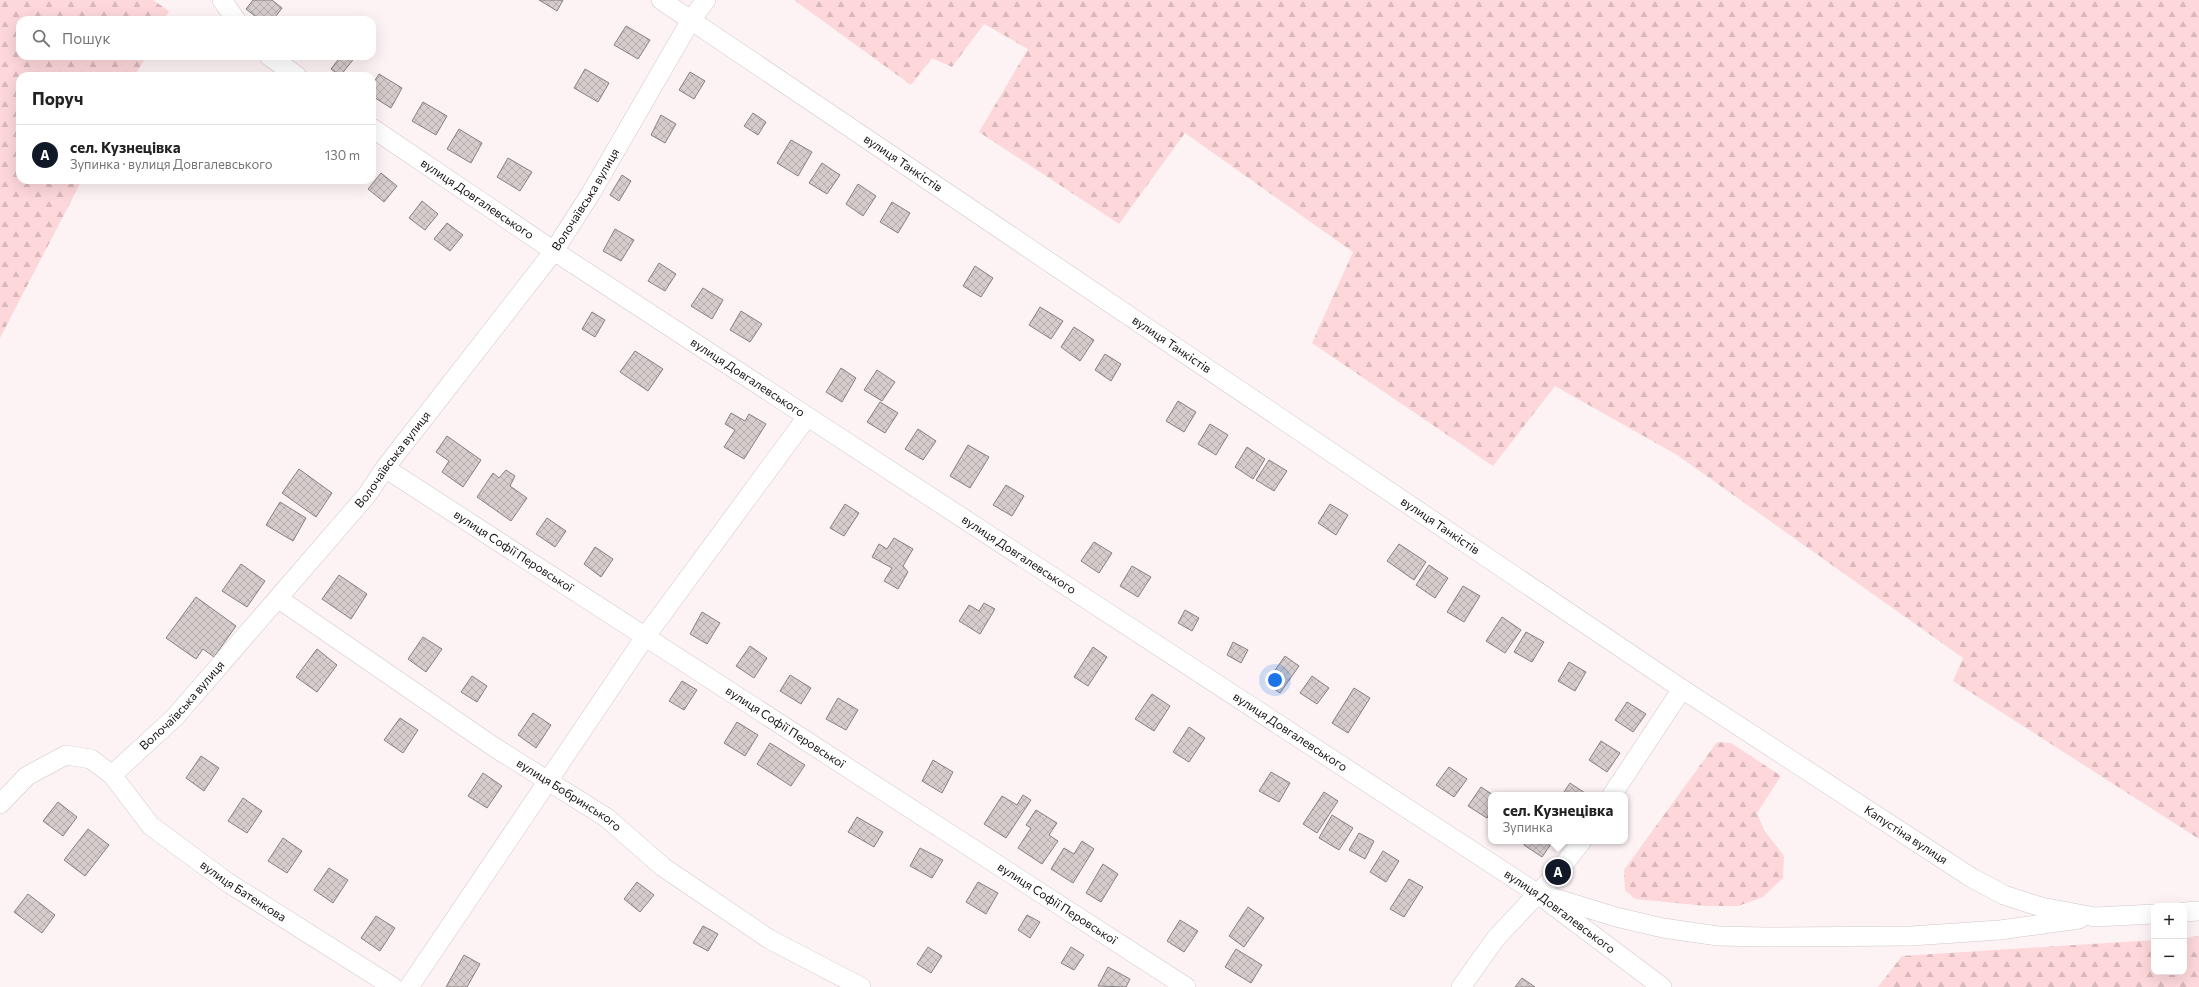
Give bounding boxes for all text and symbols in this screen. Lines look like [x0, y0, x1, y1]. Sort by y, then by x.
search box [16, 16, 376, 60]
icon: search [30, 27, 52, 49]
text: Пошук [62, 29, 110, 47]
text: Поруч [32, 88, 83, 109]
street label: вулиця Танкістів [862, 131, 946, 194]
text: сел. Кузнецівка [70, 138, 181, 156]
street label: Волочаївська вулиця [548, 145, 621, 253]
text: A [40, 147, 50, 163]
text: 130 m [325, 147, 360, 163]
street label: вулиця Довгалевського [419, 155, 537, 241]
text: Зупинка · вулиця Довгалевського [70, 156, 273, 172]
street label: вулиця Танкістів [1130, 312, 1214, 375]
street label: вулиця Довгалевського [688, 334, 808, 419]
street label: Волочаївська вулиця [351, 408, 433, 510]
street label: вулиця Танкістів [1399, 493, 1483, 556]
street label: вулиця Софії Перовської [452, 507, 577, 595]
street label: вулиця Довгалевського [960, 512, 1079, 596]
street label: Волочаївська вулиця [136, 657, 227, 752]
your location [1265, 670, 1285, 690]
street label: вулиця Софії Перовської [724, 683, 849, 771]
street label: вулиця Довгалевського [1231, 689, 1350, 774]
street label: вулиця Бобринського [514, 755, 625, 833]
popup [1488, 792, 1628, 844]
text: сел. Кузнецівка [1503, 801, 1613, 819]
street label: Капустіна вулиця [1862, 802, 1951, 866]
text: Зупинка [1503, 819, 1553, 835]
street label: вулиця Батенкова [198, 857, 289, 924]
pin: A [1545, 857, 1571, 887]
street label: вулиця Софії Перовської [995, 859, 1121, 947]
street label: вулиця Довгалевського [1502, 866, 1618, 956]
map controls [2151, 903, 2187, 975]
button: + [2151, 903, 2187, 939]
button: − [2151, 939, 2187, 975]

